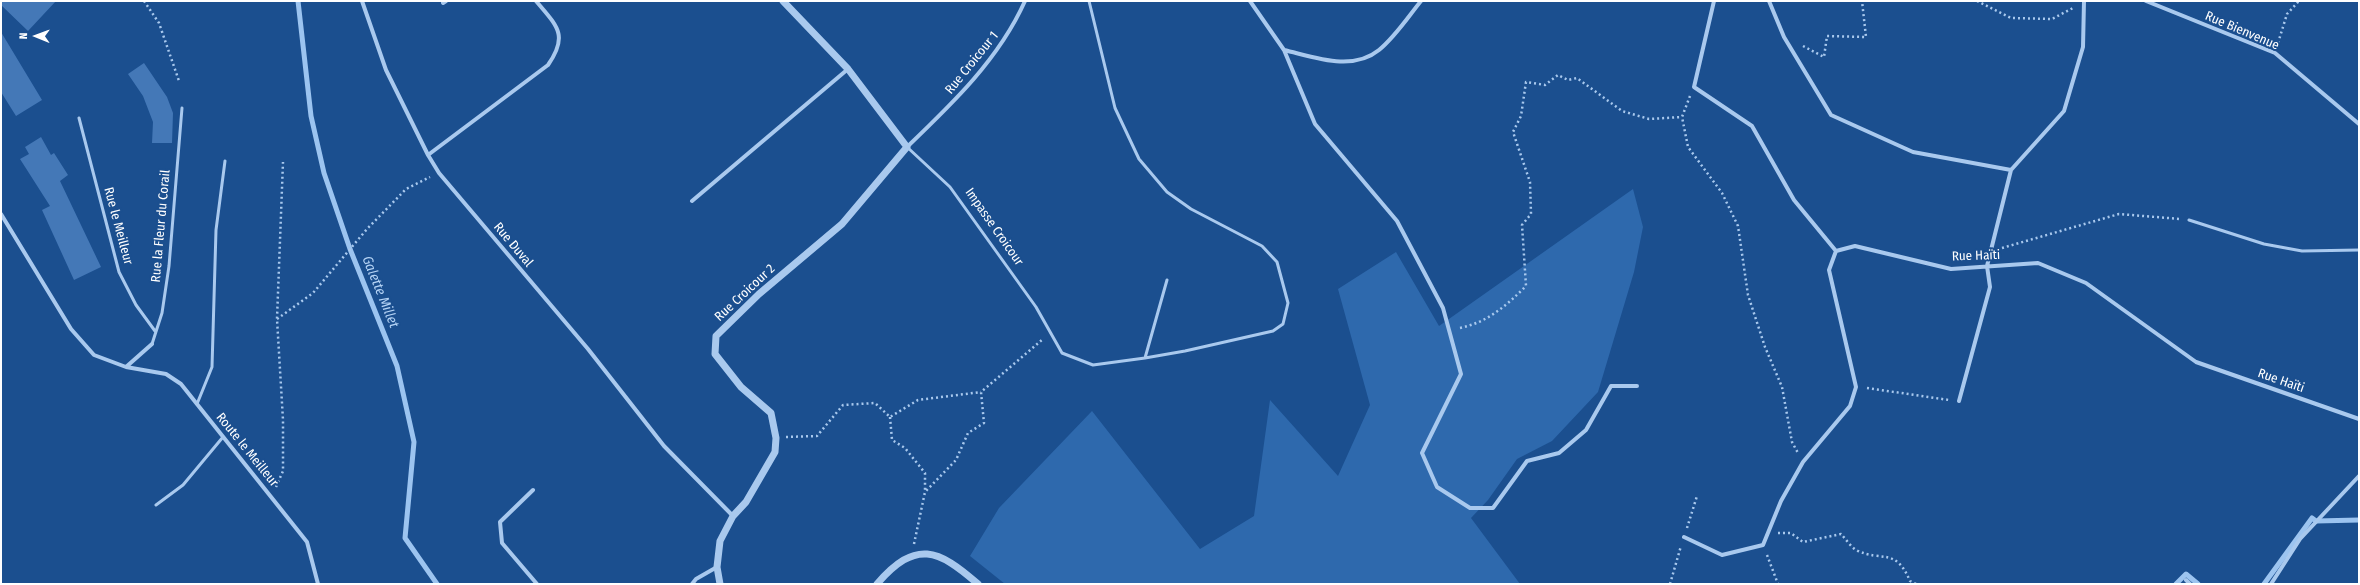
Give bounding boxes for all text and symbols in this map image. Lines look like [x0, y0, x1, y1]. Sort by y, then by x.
street label: Rue Bienvenue [2203, 8, 2281, 54]
north arrow [16, 16, 56, 56]
street label: Rue Croicour 1 [942, 29, 1002, 97]
text: N [17, 32, 30, 39]
street label: Rue la Fleur du Corail [148, 169, 174, 283]
street label: Rue le Meilleur [100, 185, 136, 267]
street label: Impasse Croicour [961, 185, 1027, 269]
street label: Rue Duval [490, 220, 536, 270]
street label: Rue Haïti [1952, 247, 2000, 265]
water label: Galette Millet [358, 254, 402, 330]
street label: Rue Croicour 2 [712, 261, 778, 325]
street label: Rue Haïti [2256, 366, 2306, 396]
street label: Route le Meilleur [212, 410, 282, 490]

